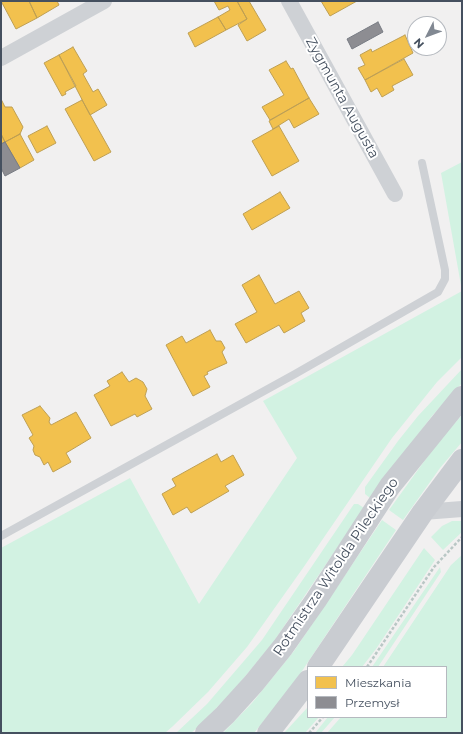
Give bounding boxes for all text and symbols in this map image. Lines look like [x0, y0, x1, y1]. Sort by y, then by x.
north arrow [407, 16, 447, 56]
street label: Zygmunta Augusta [302, 34, 382, 162]
text: N [411, 35, 427, 51]
street label: Rotmistrza Witolda Pileckiego [270, 475, 402, 659]
legend [307, 666, 447, 718]
text: Mieszkania [345, 675, 411, 690]
text: Przemysł [345, 695, 400, 710]

